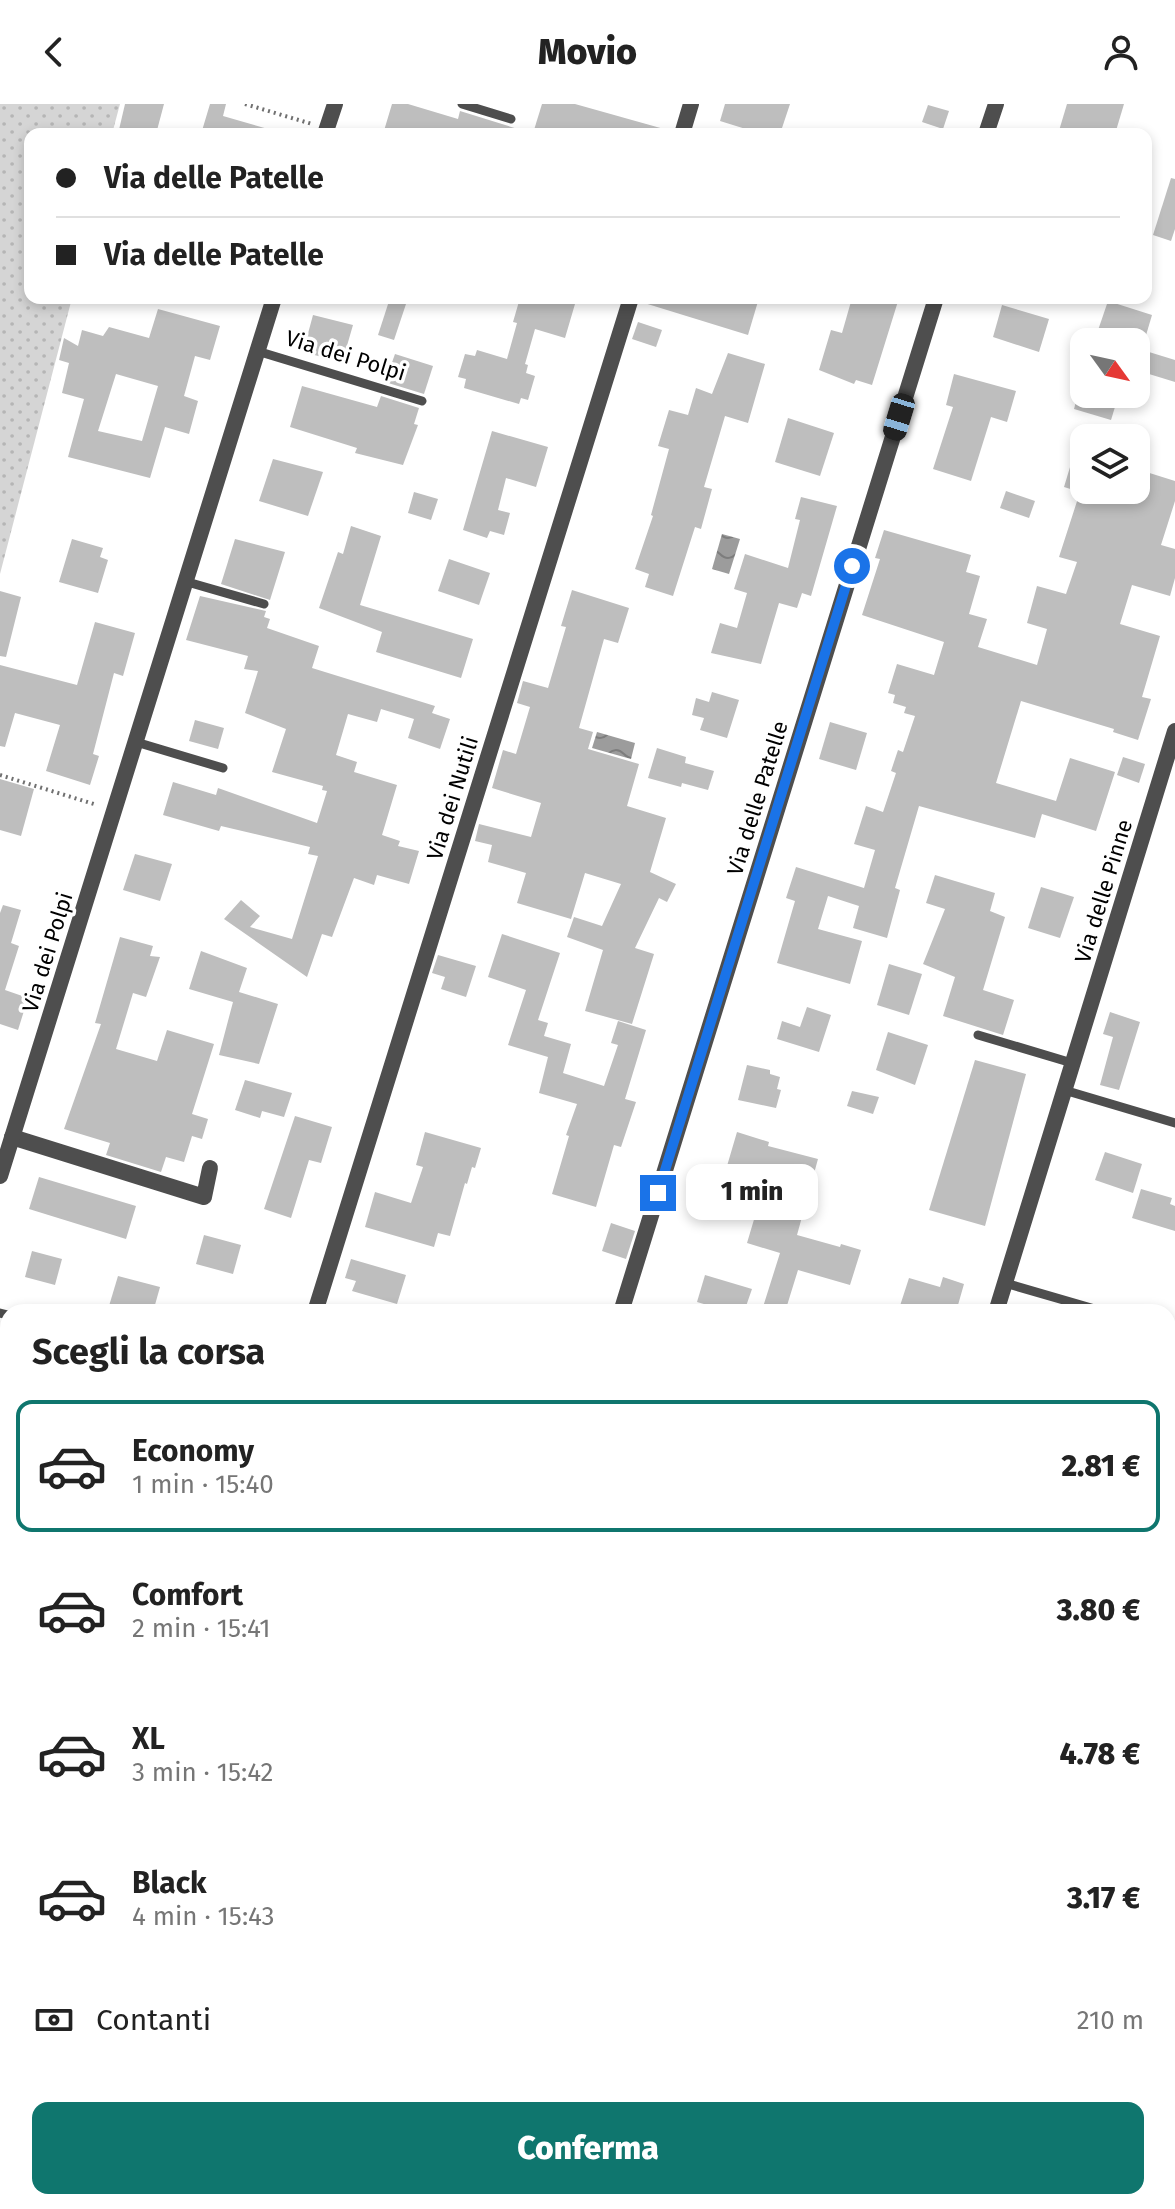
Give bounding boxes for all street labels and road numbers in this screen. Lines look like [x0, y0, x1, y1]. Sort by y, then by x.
street label: Via dei Polpi [283, 324, 409, 387]
street label: Via delle Patelle [721, 718, 794, 879]
street label: Via dei Nutili [421, 733, 484, 863]
street label: Via delle Pinne [1069, 816, 1138, 966]
street label: Via dei Polpi [16, 889, 79, 1015]

